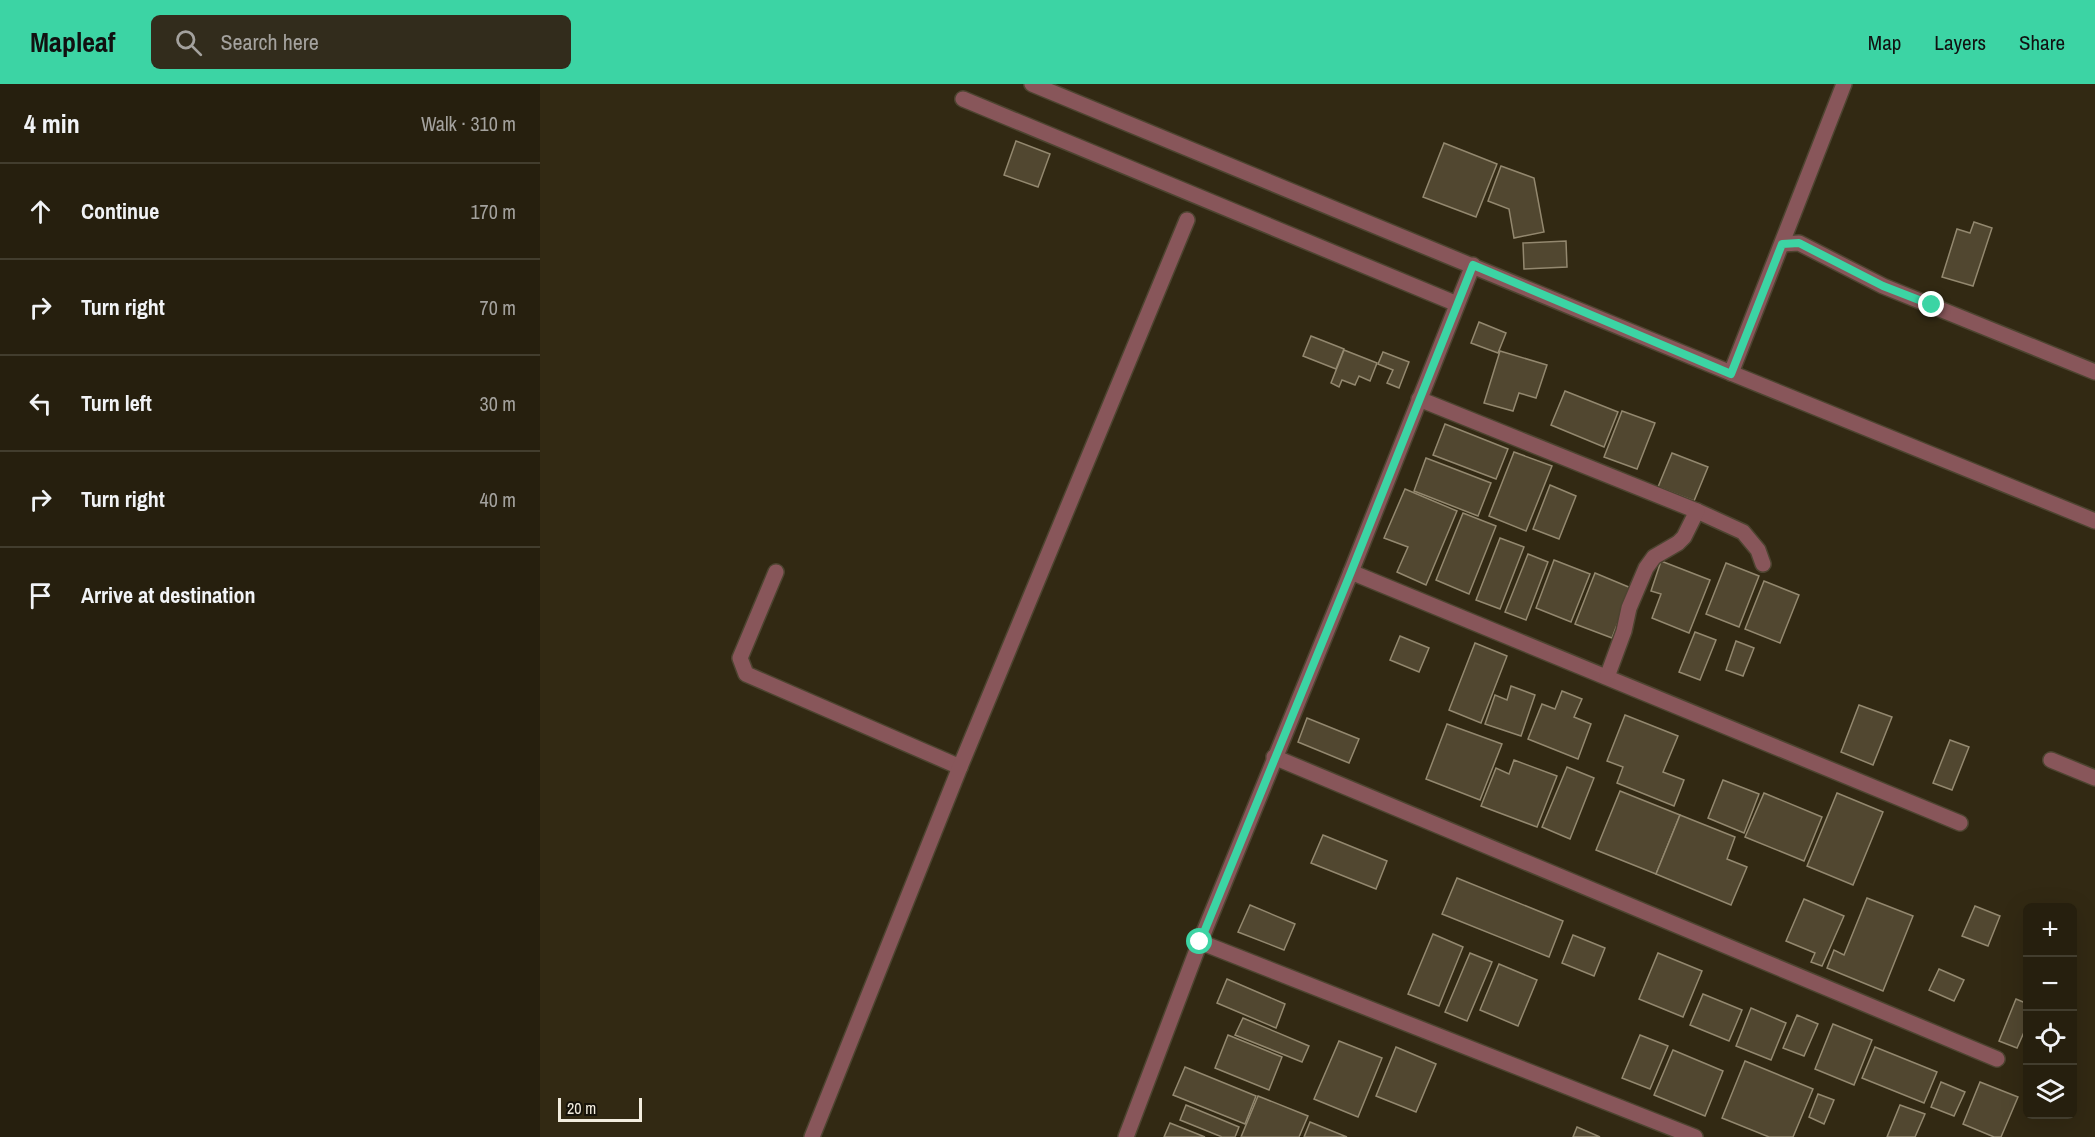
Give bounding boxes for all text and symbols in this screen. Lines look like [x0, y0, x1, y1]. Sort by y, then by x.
search box [151, 15, 571, 69]
text: Mapleaf [30, 23, 115, 61]
icon: search [172, 26, 205, 59]
text: Search here [220, 27, 319, 57]
text: Map [1868, 28, 1901, 57]
text: Layers [1934, 28, 1986, 57]
text: Share [2019, 28, 2065, 57]
text: 4 min [24, 106, 80, 141]
text: Walk · 310 m [421, 110, 516, 137]
icon: ahead [24, 195, 57, 228]
text: Continue [81, 196, 159, 226]
text: 170 m [470, 198, 516, 225]
icon: right [24, 291, 57, 324]
route end [1918, 291, 1944, 317]
text: Turn right [81, 292, 165, 322]
text: 70 m [480, 294, 516, 321]
icon: left [24, 387, 57, 420]
text: Turn left [81, 388, 152, 418]
text: 30 m [480, 390, 516, 417]
icon: right [24, 483, 57, 516]
text: Turn right [81, 484, 165, 514]
text: 40 m [480, 486, 516, 513]
icon: arrive [24, 579, 57, 612]
text: Arrive at destination [81, 580, 255, 610]
map controls [2023, 903, 2077, 1119]
button: + [2023, 903, 2077, 957]
route start [1186, 928, 1212, 954]
button: − [2023, 957, 2077, 1011]
button: locate [2023, 1011, 2077, 1065]
button: layers [2023, 1065, 2077, 1119]
scale bar [558, 1095, 642, 1122]
text: 20 m [567, 1097, 596, 1119]

